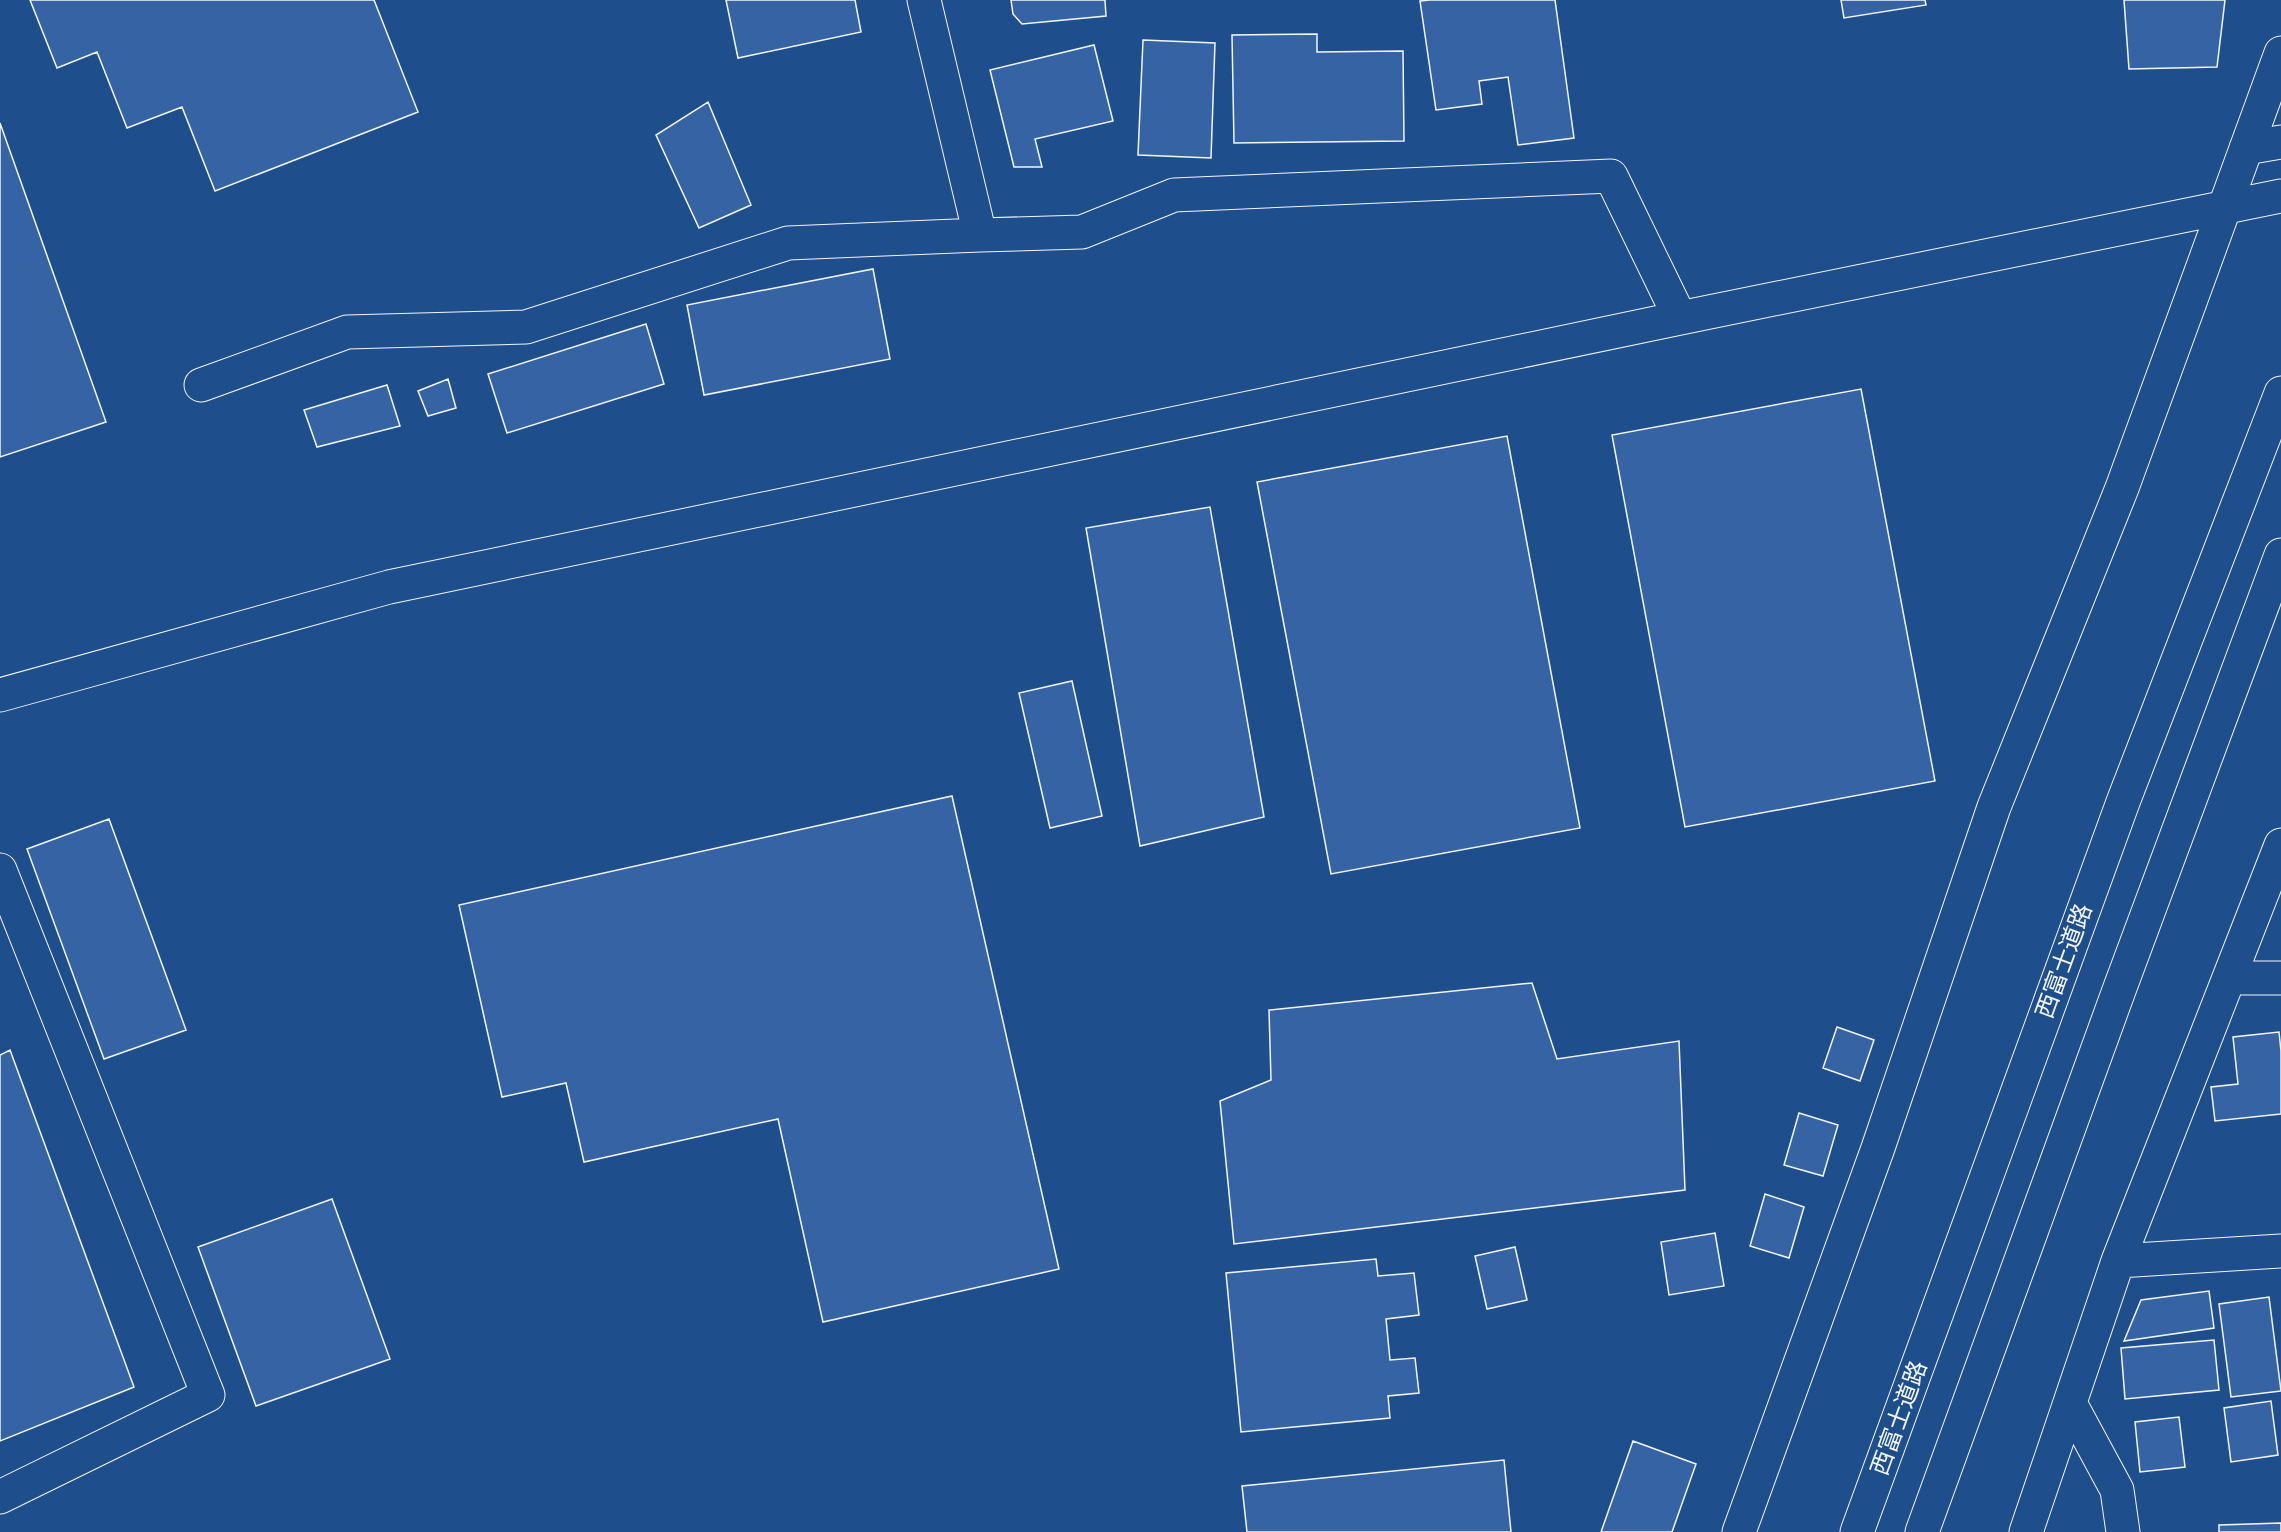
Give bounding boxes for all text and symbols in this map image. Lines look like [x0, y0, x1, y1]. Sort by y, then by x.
street label: 西富士道路 [2027, 898, 2100, 1023]
street label: 西富士道路 [1862, 1355, 1935, 1480]

